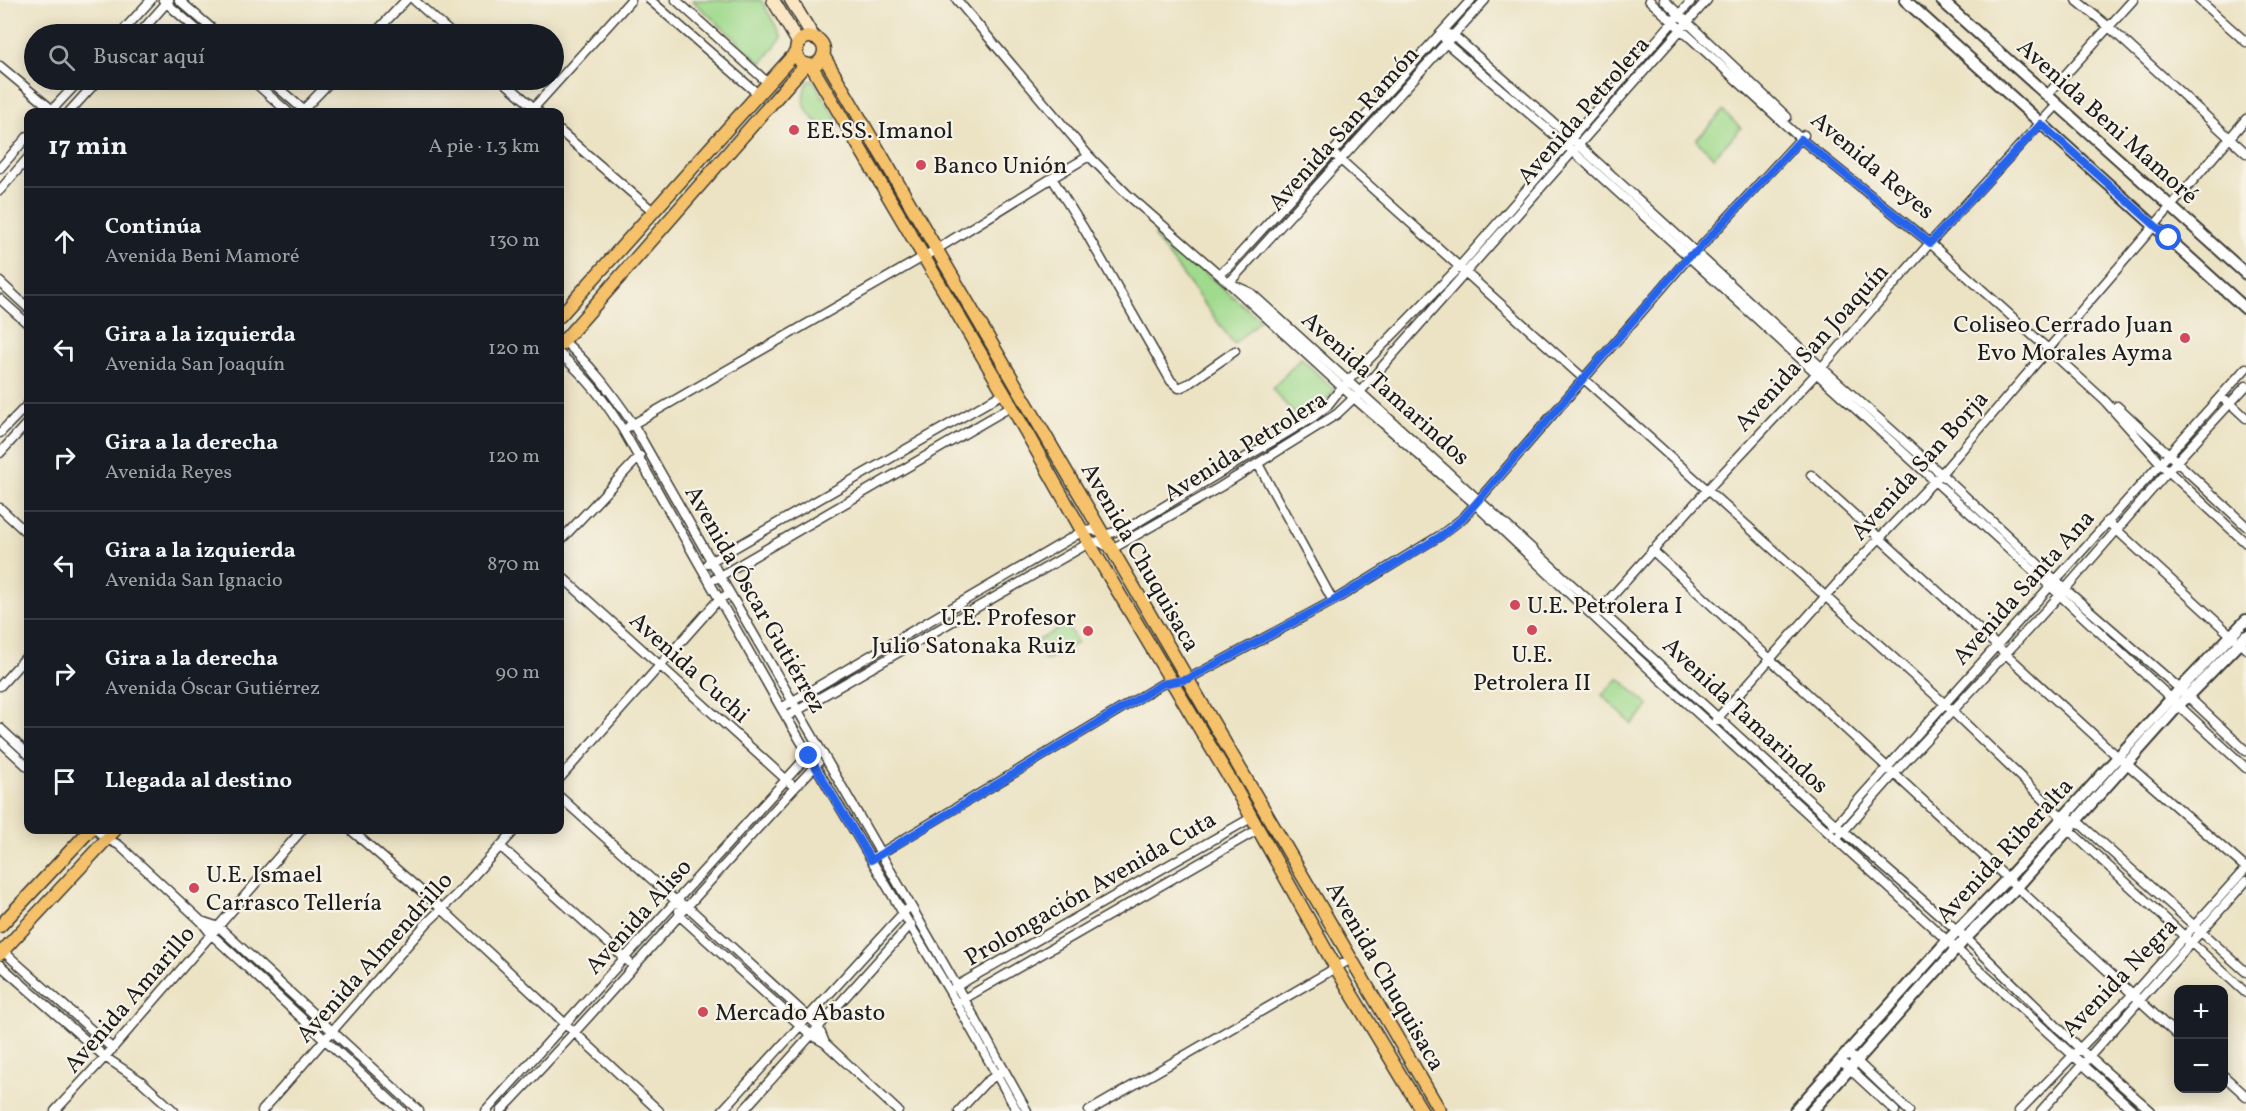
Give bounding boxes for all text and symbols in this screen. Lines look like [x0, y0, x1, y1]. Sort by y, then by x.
search box [24, 24, 564, 90]
street label: Avenida Petrolera [1510, 29, 1659, 193]
street label: Avenida Beni Mamoré [2009, 32, 2205, 213]
street label: Avenida San Ramón [1261, 39, 1428, 220]
icon: search [45, 41, 78, 74]
text: Buscar aquí [93, 42, 205, 73]
street label: Avenida Reyes [1802, 104, 1941, 229]
place label: EE.SS. Imanol [806, 115, 953, 149]
marker: EE.SS. Imanol [787, 123, 801, 137]
text: 17 min [48, 129, 128, 165]
text: A pie · 1.3 km [429, 133, 540, 161]
place label: Banco Unión [933, 150, 1067, 184]
marker: Banco Unión [914, 158, 928, 172]
text: Continúa [105, 212, 202, 243]
route start [2155, 224, 2181, 250]
icon: ahead [48, 225, 81, 258]
text: 130 m [489, 227, 540, 255]
text: Avenida Beni Mamoré [105, 243, 300, 271]
street label: Avenida San Joaquín [1728, 257, 1897, 440]
street label: Avenida Tamarindos [1293, 304, 1476, 474]
place label: Coliseo Cerrado Juan Evo Morales Ayma [1953, 309, 2173, 371]
text: Gira a la izquierda [105, 320, 296, 351]
marker: Coliseo Cerrado Juan Evo Morales Ayma [2178, 331, 2192, 345]
icon: left [48, 333, 81, 366]
text: 120 m [488, 335, 540, 363]
text: Avenida San Joaquín [105, 351, 285, 379]
street label: Avenida Petrolera [1158, 384, 1335, 512]
street label: Avenida San Borja [1844, 384, 1997, 549]
text: Gira a la derecha [105, 428, 278, 459]
icon: right [48, 441, 81, 474]
text: 120 m [488, 443, 540, 471]
street label: Avenida Chuquisaca [1071, 457, 1207, 659]
text: Avenida Reyes [105, 459, 232, 487]
street label: Avenida Óscar Gutiérrez [675, 480, 834, 720]
street label: Avenida Santa Ana [1945, 503, 2104, 674]
text: Gira a la izquierda [105, 536, 296, 567]
icon: left [48, 549, 81, 582]
text: 870 m [487, 551, 540, 579]
text: Avenida San Ignacio [105, 567, 283, 595]
place label: U.E. Petrolera I [1527, 590, 1683, 624]
marker: U.E. Petrolera I [1508, 598, 1522, 612]
place label: U.E. Profesor Julio Satonaka Ruiz [871, 602, 1076, 664]
street label: Avenida Cuchi [621, 605, 757, 732]
marker: U.E. Petrolera II [1525, 623, 1539, 637]
marker: U.E. Profesor Julio Satonaka Ruiz [1081, 624, 1095, 638]
street label: Avenida Tamarindos [1654, 630, 1835, 803]
place label: U.E. Petrolera II [1473, 639, 1591, 701]
text: Gira a la derecha [105, 644, 278, 675]
icon: right [48, 657, 81, 690]
text: 90 m [496, 659, 540, 687]
text: Avenida Óscar Gutiérrez [105, 675, 320, 703]
route end [795, 742, 821, 768]
icon: arrive [48, 765, 81, 798]
text: Llegada al destino [105, 766, 292, 797]
street label: Avenida Riberalta [1929, 771, 2082, 932]
street label: Prolongación Avenida Cuta [959, 804, 1223, 976]
street label: Avenida Aliso [578, 852, 701, 983]
place label: U.E. Ismael Carrasco Tellería [206, 859, 382, 921]
street label: Avenida Almendrillo [289, 865, 462, 1051]
street label: Avenida Chuquisaca [1316, 876, 1452, 1078]
marker: U.E. Ismael Carrasco Tellería [187, 881, 201, 895]
street label: Avenida Negra [2055, 911, 2186, 1046]
street label: Avenida Amarillo [57, 919, 204, 1081]
map controls [2174, 985, 2228, 1093]
button: + [2174, 985, 2228, 1039]
place label: Mercado Abasto [715, 997, 885, 1031]
marker: Mercado Abasto [696, 1005, 710, 1019]
button: − [2174, 1039, 2228, 1093]

